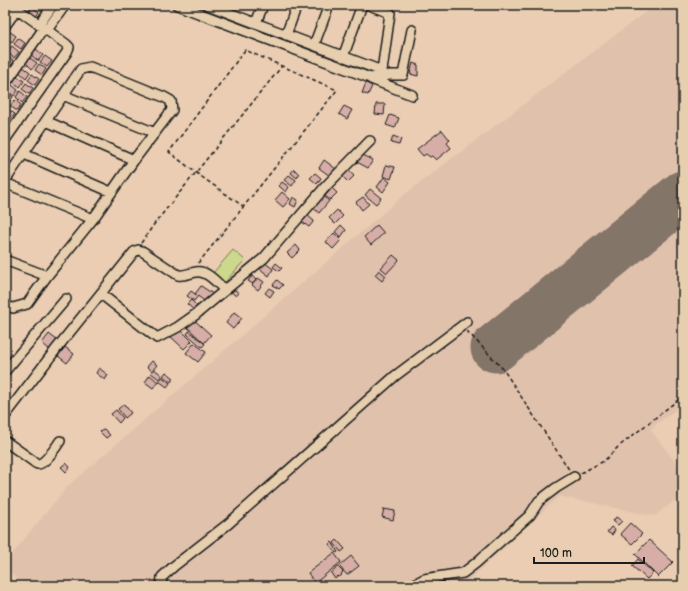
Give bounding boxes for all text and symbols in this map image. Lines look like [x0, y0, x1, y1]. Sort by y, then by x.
scale bar [534, 539, 644, 565]
text: 100 m [540, 546, 572, 561]

